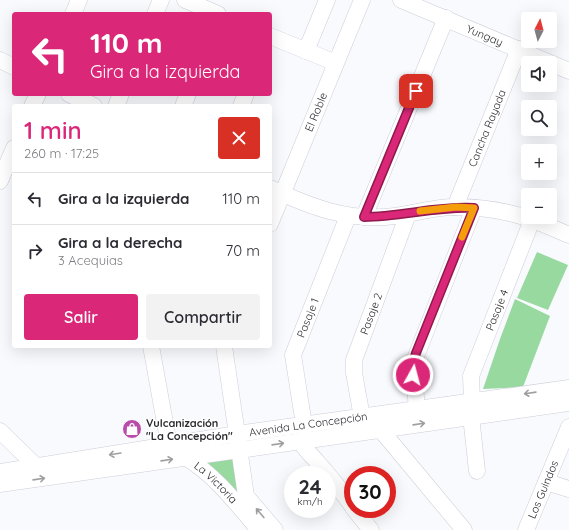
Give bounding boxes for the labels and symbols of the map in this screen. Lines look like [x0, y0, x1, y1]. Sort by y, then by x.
north arrow [521, 12, 557, 48]
street label: Yungay [464, 22, 505, 49]
pin [399, 74, 433, 108]
street label: Cancha Rayada [465, 87, 509, 169]
street label: El Roble [302, 90, 330, 134]
street label: Pasaje 4 [482, 287, 511, 333]
street label: Pasaje 2 [357, 291, 385, 337]
street label: Pasaje 1 [294, 296, 322, 340]
position arrow [392, 354, 434, 396]
one-way arrow [524, 389, 537, 397]
street label: Avenida La Concepción [248, 409, 368, 439]
place label: Vulcanización "La Concepción" [146, 416, 233, 443]
shop icon: Vulcanización "La Concepción" [121, 418, 143, 440]
one-way arrow [412, 420, 425, 428]
one-way arrow [271, 440, 284, 448]
one-way arrow [109, 450, 122, 458]
one-way arrow [160, 456, 173, 464]
street label: La Victoria [191, 458, 240, 506]
street label: Los Guindos [525, 458, 561, 521]
speed limit sign: 30 [344, 466, 396, 518]
one-way arrow [32, 475, 45, 483]
one-way arrow [256, 507, 265, 518]

